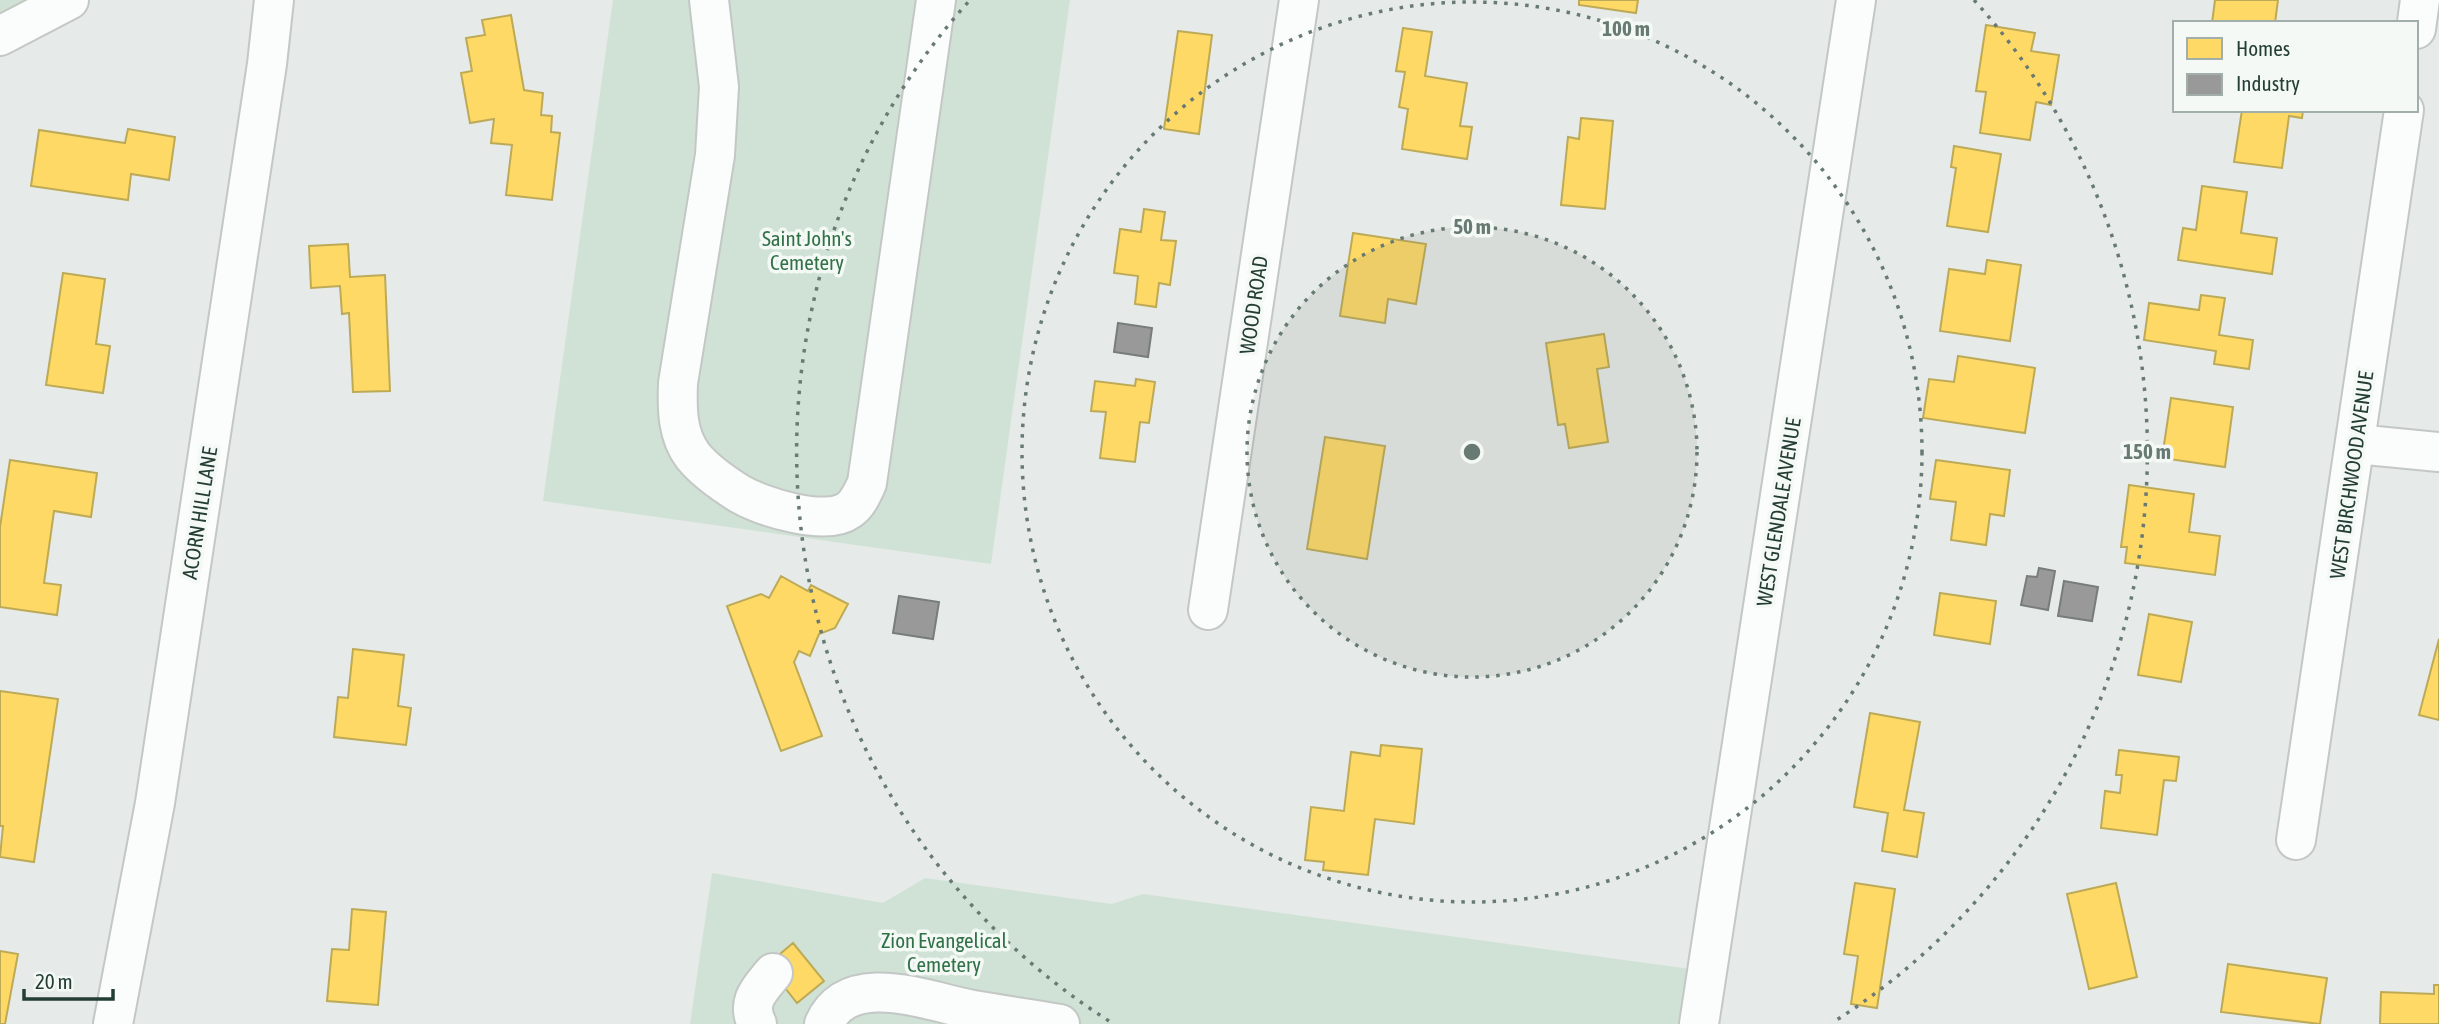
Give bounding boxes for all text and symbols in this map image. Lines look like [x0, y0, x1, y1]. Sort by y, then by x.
text: 100 m [1602, 16, 1650, 40]
legend [2173, 21, 2418, 112]
text: Homes [2236, 36, 2290, 60]
text: Industry [2236, 71, 2300, 95]
text: 50 m [1453, 214, 1491, 238]
park label: Saint John's Cemetery [762, 226, 852, 274]
street label: WOOD ROAD [1234, 254, 1272, 356]
street label: WEST BIRCHWOOD AVENUE [2325, 370, 2377, 580]
street label: WEST GLENDALE AVENUE [1751, 416, 1805, 608]
text: 150 m [2123, 439, 2171, 463]
centre of rings [1460, 440, 1484, 464]
street label: ACORN HILL LANE [177, 445, 221, 581]
park label: Zion Evangelical Cemetery [881, 928, 1008, 976]
scale bar [24, 958, 114, 1002]
text: 20 m [35, 969, 73, 993]

